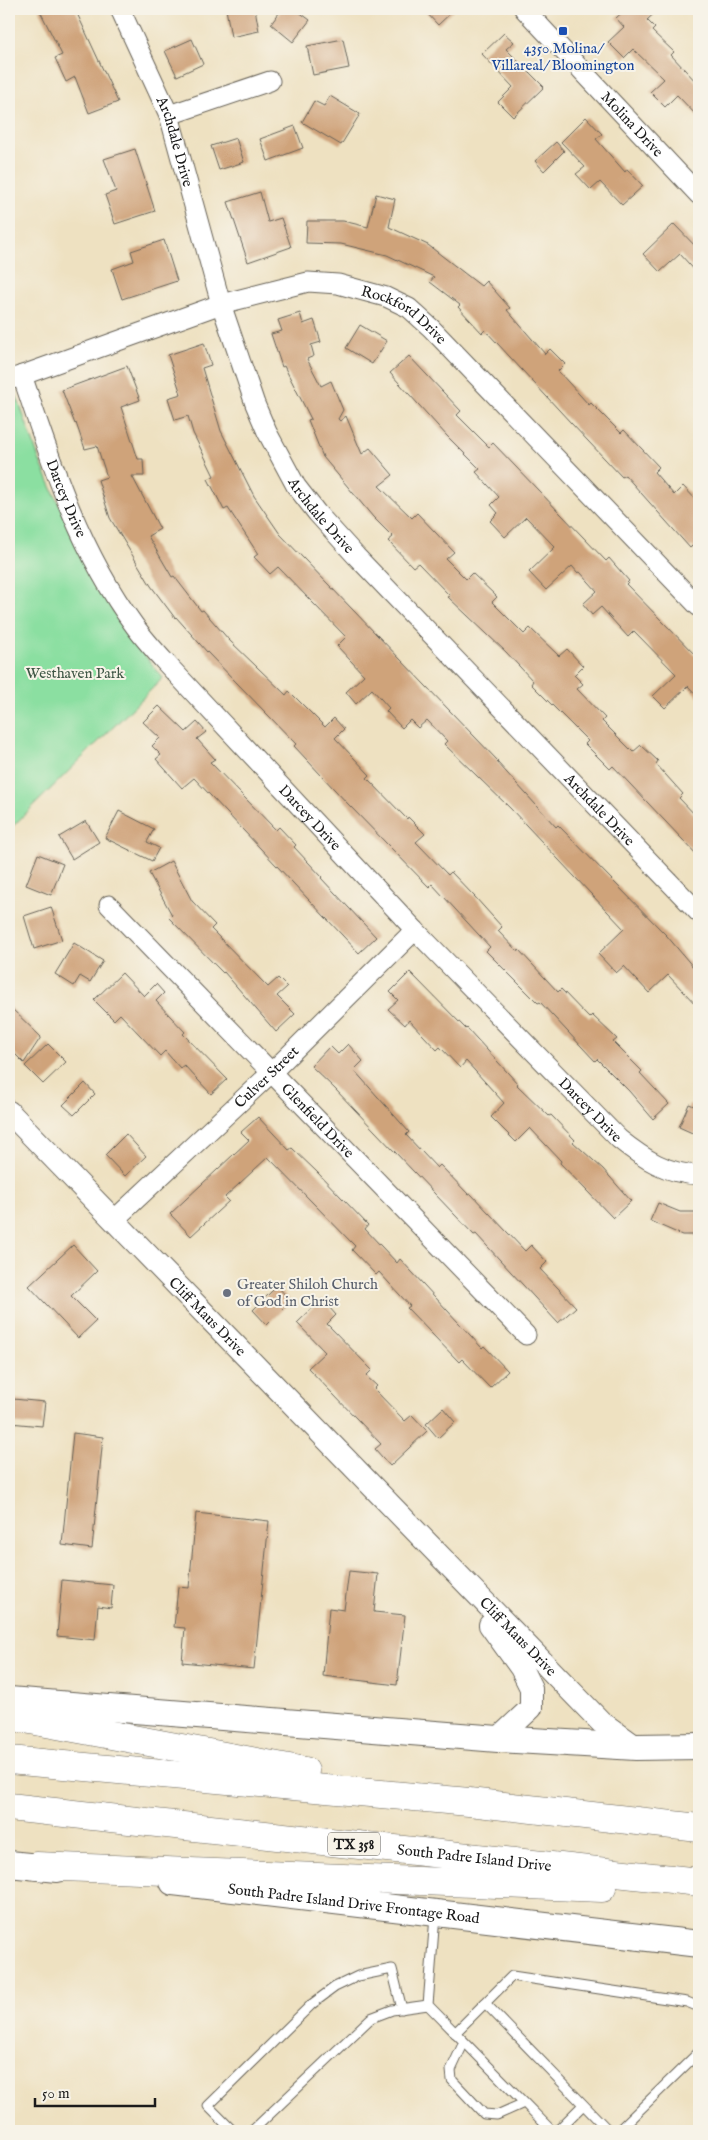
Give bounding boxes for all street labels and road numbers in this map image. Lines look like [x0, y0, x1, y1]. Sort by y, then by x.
street label: Molina Drive [597, 88, 667, 161]
street label: Archdale Drive [151, 92, 197, 189]
street label: Rockford Drive [359, 282, 450, 348]
street label: Darcey Drive [42, 457, 91, 541]
street label: Archdale Drive [283, 474, 358, 558]
street label: Archdale Drive [559, 769, 639, 850]
street label: Darcey Drive [274, 781, 345, 855]
street label: Culver Street [230, 1042, 303, 1112]
street label: Darcey Drive [554, 1074, 626, 1146]
street label: Glenfield Drive [277, 1079, 358, 1162]
street label: Cliff Maus Drive [164, 1273, 250, 1361]
street label: Cliff Maus Drive [475, 1593, 560, 1681]
road number: TX 358 [328, 1832, 380, 1856]
street label: South Padre Island Drive [396, 1840, 553, 1876]
street label: South Padre Island Drive Frontage Road [227, 1880, 482, 1928]

